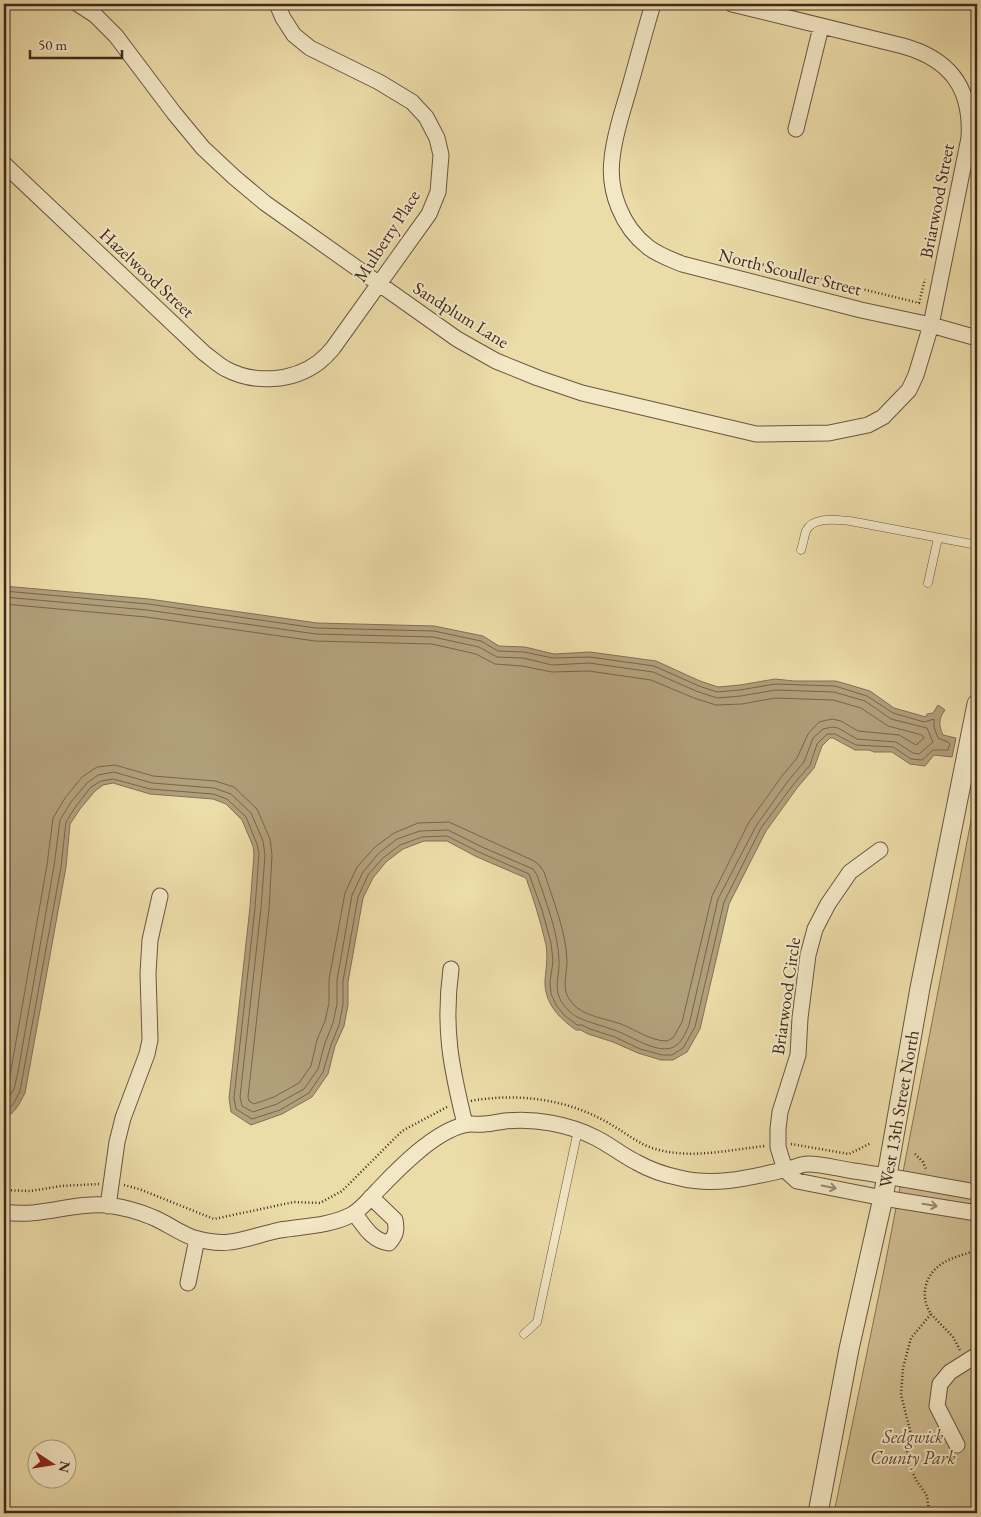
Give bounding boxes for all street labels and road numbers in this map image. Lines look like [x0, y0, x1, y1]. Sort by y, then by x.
street label: Briarwood Street [914, 141, 959, 260]
street label: Mulberry Place [348, 185, 425, 286]
street label: Hazelwood Street [95, 223, 200, 323]
street label: North Scouller Street [716, 243, 864, 300]
street label: Sandplum Lane [409, 276, 514, 353]
street label: Briarwood Circle [766, 936, 805, 1056]
street label: West 13th Street North [873, 1028, 924, 1190]

